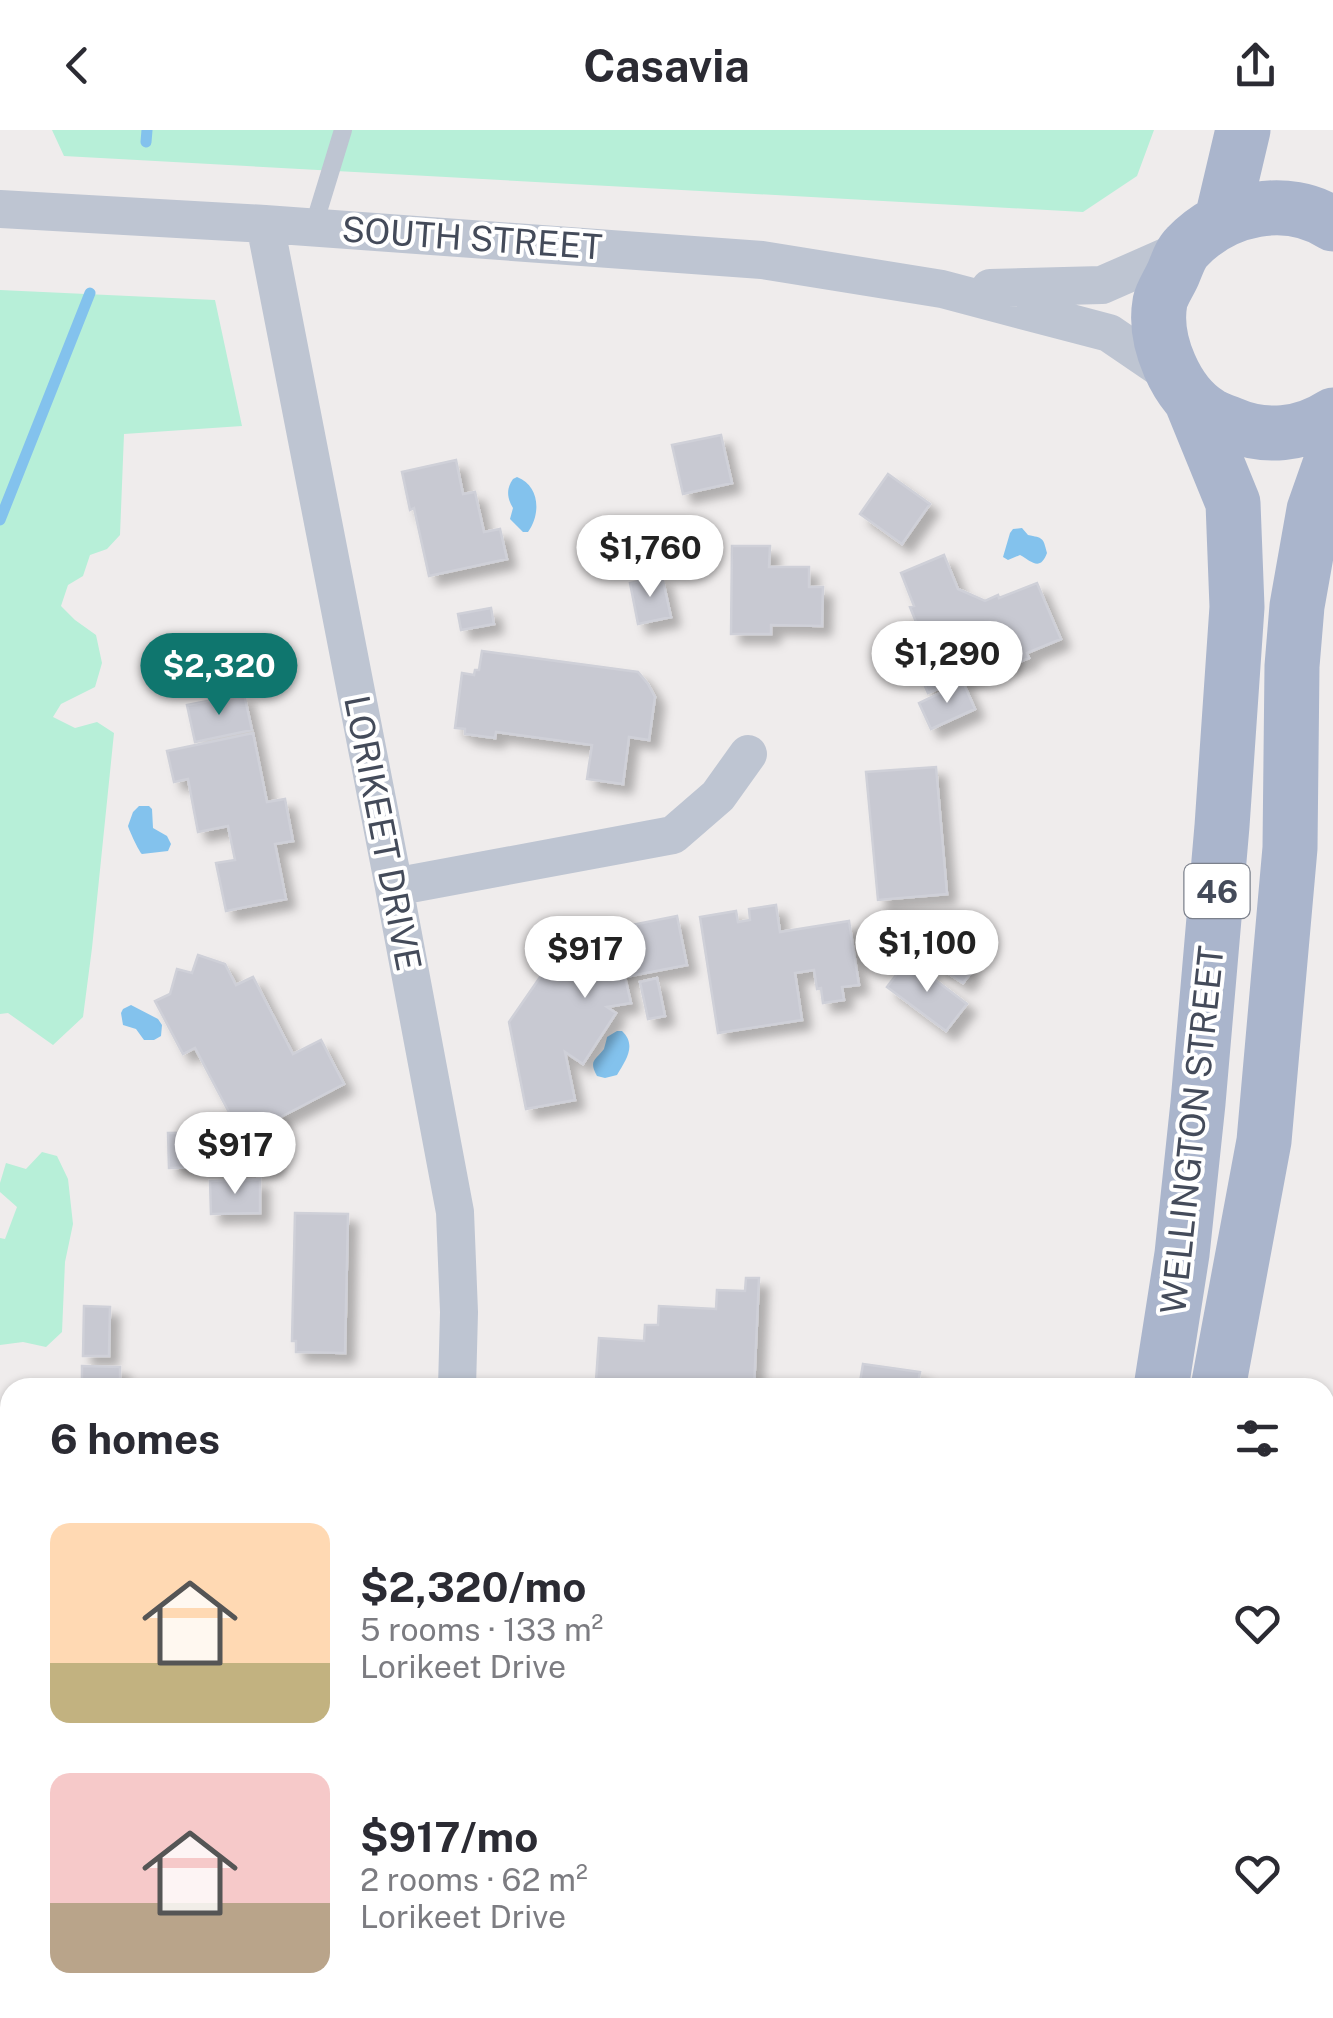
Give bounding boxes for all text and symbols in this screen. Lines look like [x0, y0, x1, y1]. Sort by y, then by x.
icon: back [50, 38, 105, 93]
icon: share [1228, 38, 1283, 93]
text: Casavia [583, 39, 750, 92]
street label: SOUTH STREET [340, 208, 604, 268]
pin: $1,760 [569, 515, 731, 600]
text: $1,760 [598, 529, 702, 566]
pin: $1,290 [866, 621, 1028, 706]
pin: $2,320 [138, 633, 300, 718]
text: $1,290 [894, 635, 1000, 672]
text: $2,320 [162, 647, 276, 684]
street label: LORIKEET DRIVE [336, 692, 430, 974]
road number: 46 [1184, 864, 1250, 918]
pin: $1,100 [846, 910, 1008, 995]
pin: $917 [526, 916, 644, 1001]
text: $1,100 [877, 924, 977, 961]
text: $917 [547, 930, 623, 967]
street label: WELLINGTON STREET [1152, 944, 1232, 1316]
pin: $917 [176, 1112, 294, 1197]
text: $917 [197, 1126, 273, 1163]
icon: filters [1230, 1411, 1285, 1466]
text: 6 homes [50, 1414, 220, 1463]
text: $2,320/mo [360, 1562, 586, 1611]
icon: home [130, 1563, 250, 1683]
icon: heart [1230, 1596, 1285, 1651]
text: 5 rooms · 133 m² [360, 1611, 603, 1648]
text: Lorikeet Drive [360, 1648, 566, 1685]
text: $917/mo [360, 1812, 538, 1861]
icon: home [130, 1813, 250, 1933]
icon: heart [1230, 1846, 1285, 1901]
text: 2 rooms · 62 m² [360, 1861, 588, 1898]
text: Lorikeet Drive [360, 1898, 566, 1935]

